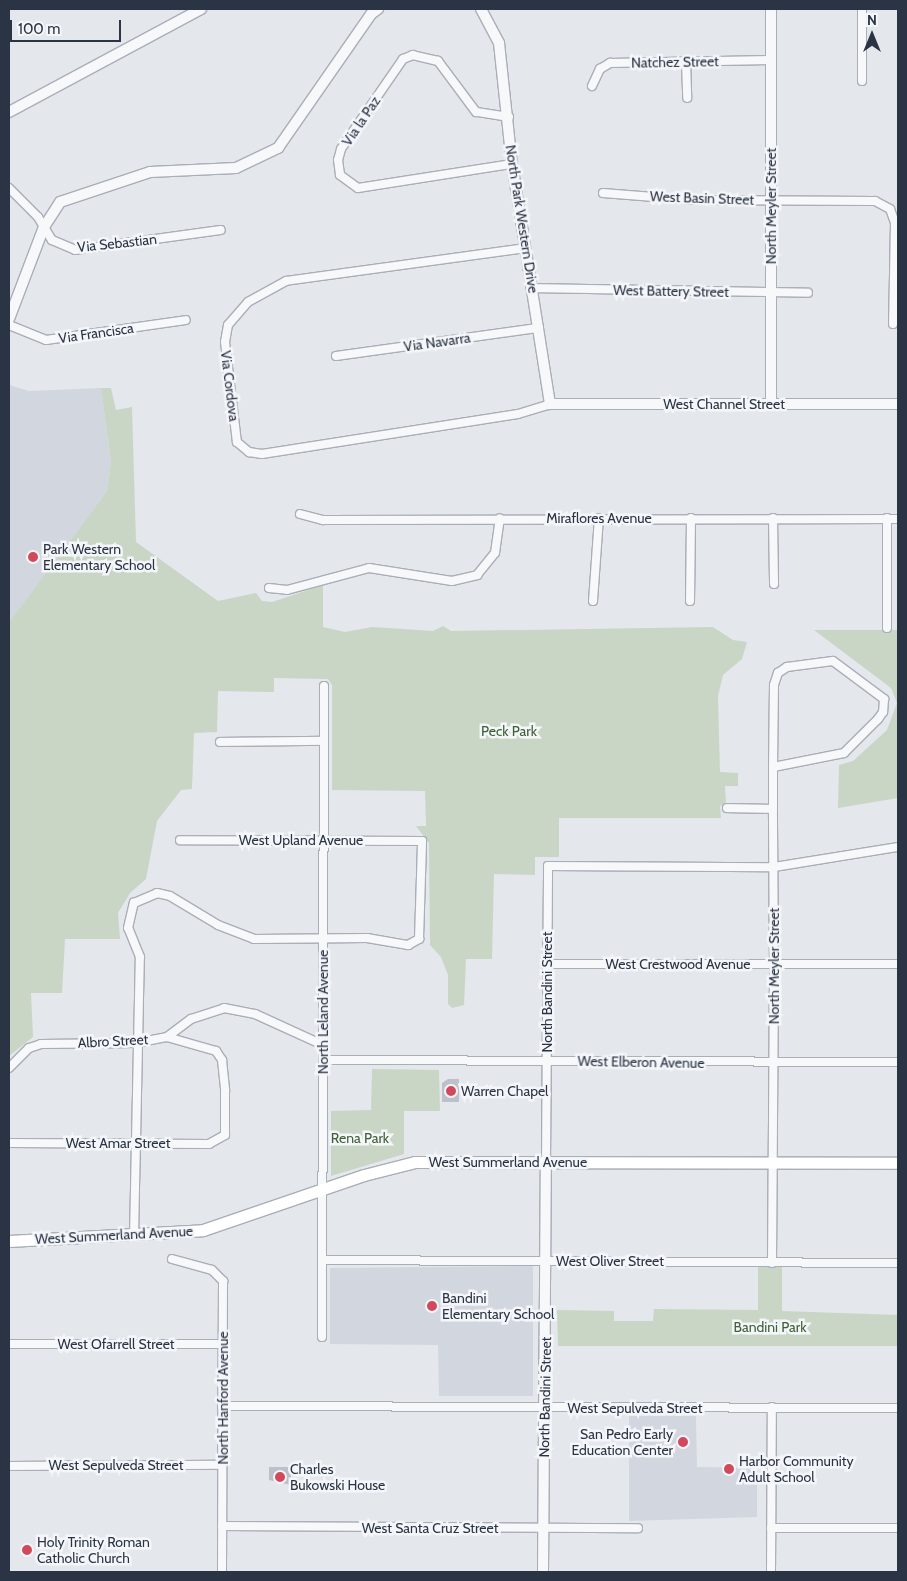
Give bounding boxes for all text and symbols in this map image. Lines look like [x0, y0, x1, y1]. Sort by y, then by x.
scale bar [12, 10, 124, 42]
north arrow [847, 10, 897, 60]
text: N [867, 11, 877, 29]
text: 100 m [18, 20, 60, 38]
street label: Natchez Street [631, 53, 719, 71]
street label: Via la Paz [338, 93, 384, 149]
street label: North Park Western Drive [502, 144, 542, 294]
street label: North Meyler Street [763, 148, 779, 264]
street label: West Basin Street [650, 188, 754, 208]
street label: Via Sebastian [76, 230, 158, 256]
street label: West Battery Street [613, 282, 729, 300]
street label: Via Francisca [57, 319, 135, 347]
street label: Via Navarra [403, 329, 471, 355]
street label: Via Cordova [217, 350, 243, 422]
street label: West Channel Street [663, 396, 785, 412]
street label: Miraflores Avenue [546, 510, 652, 526]
place label: Park Western Elementary School [43, 541, 155, 574]
marker: Park Western Elementary School [27, 551, 39, 563]
park label: Peck Park [481, 723, 537, 739]
street label: West Upland Avenue [239, 832, 363, 848]
street label: North Meyler Street [766, 908, 782, 1024]
street label: North Bandini Street [539, 932, 555, 1052]
street label: North Leland Avenue [315, 950, 331, 1074]
street label: West Crestwood Avenue [606, 956, 750, 972]
street label: Albro Street [77, 1031, 149, 1051]
street label: West Elberon Avenue [577, 1052, 705, 1072]
place label: Warren Chapel [461, 1083, 548, 1099]
marker: Warren Chapel [445, 1085, 457, 1097]
park label: Rena Park [331, 1130, 389, 1146]
street label: West Amar Street [66, 1135, 170, 1151]
street label: West Summerland Avenue [429, 1154, 587, 1170]
street label: West Summerland Avenue [35, 1222, 193, 1248]
street label: West Oliver Street [556, 1253, 664, 1269]
place label: Bandini Elementary School [442, 1290, 554, 1322]
marker: Bandini Elementary School [426, 1300, 438, 1312]
park label: Bandini Park [734, 1319, 806, 1335]
street label: North Hanford Avenue [215, 1331, 231, 1465]
street label: West Ofarrell Street [57, 1336, 175, 1352]
street label: North Bandini Street [536, 1336, 554, 1458]
street label: West Sepulveda Street [568, 1400, 702, 1416]
place label: San Pedro Early Education Center [572, 1426, 673, 1458]
marker: San Pedro Early Education Center [677, 1436, 689, 1448]
place label: Harbor Community Adult School [739, 1453, 854, 1485]
street label: West Sepulveda Street [49, 1457, 183, 1473]
place label: Charles Bukowski House [290, 1461, 385, 1494]
marker: Harbor Community Adult School [723, 1463, 735, 1475]
marker: Charles Bukowski House [274, 1471, 286, 1483]
street label: West Santa Cruz Street [362, 1520, 498, 1536]
place label: Holy Trinity Roman Catholic Church [37, 1534, 150, 1566]
marker: Holy Trinity Roman Catholic Church [21, 1544, 33, 1556]

